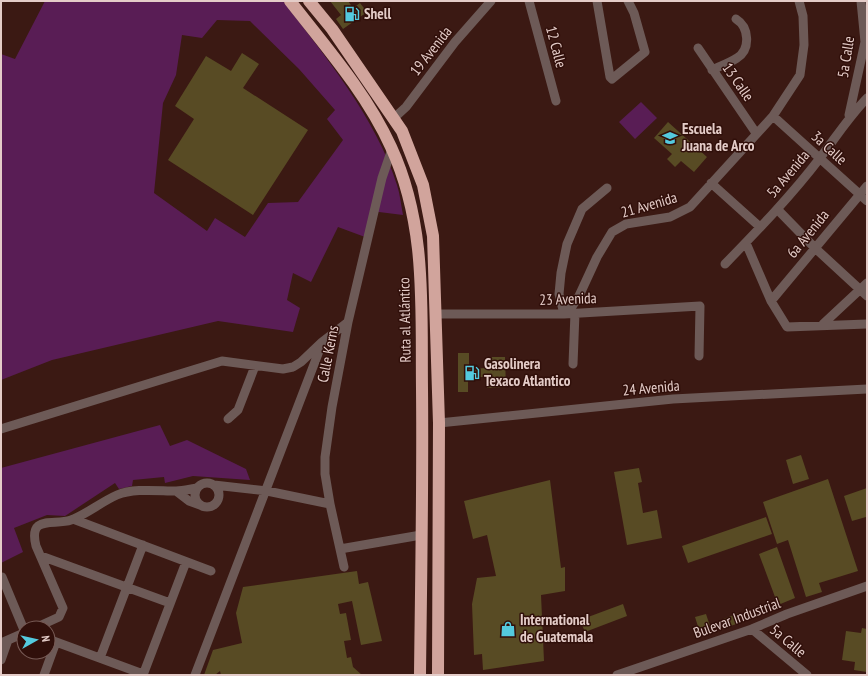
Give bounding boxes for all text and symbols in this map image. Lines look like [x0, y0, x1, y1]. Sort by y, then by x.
place label: Shell [364, 4, 391, 23]
fuel station icon: Shell [343, 5, 361, 23]
street label: 19 Avenida [405, 22, 456, 79]
street label: 12 Calle [542, 24, 571, 70]
street label: 5a Calle [833, 35, 858, 79]
street label: 13 Calle [718, 59, 758, 105]
place label: Escuela Juana de Arco [681, 119, 755, 155]
street label: 3a Calle [807, 127, 851, 169]
school or university icon: Escuela Juana de Arco [661, 129, 679, 147]
street label: 5a Avenida [762, 146, 813, 201]
street label: 21 Avenida [619, 187, 679, 222]
street label: 6a Avenida [782, 206, 833, 262]
street label: Ruta al Atlántico [394, 277, 415, 363]
street label: 23 Avenida [539, 288, 597, 309]
street label: Calle Kerns [313, 324, 342, 384]
place label: Gasolinera Texaco Atlantico [484, 354, 571, 390]
fuel station icon: Gasolinera Texaco Atlantico [463, 364, 481, 382]
street label: 24 Avenida [622, 376, 680, 399]
street label: Bulevar Industrial [691, 593, 783, 642]
place label: International de Guatemala [520, 610, 593, 646]
north arrow [16, 620, 56, 660]
shop icon: International de Guatemala [499, 620, 517, 638]
street label: 5a Calle [766, 620, 810, 661]
text: N [39, 635, 53, 643]

